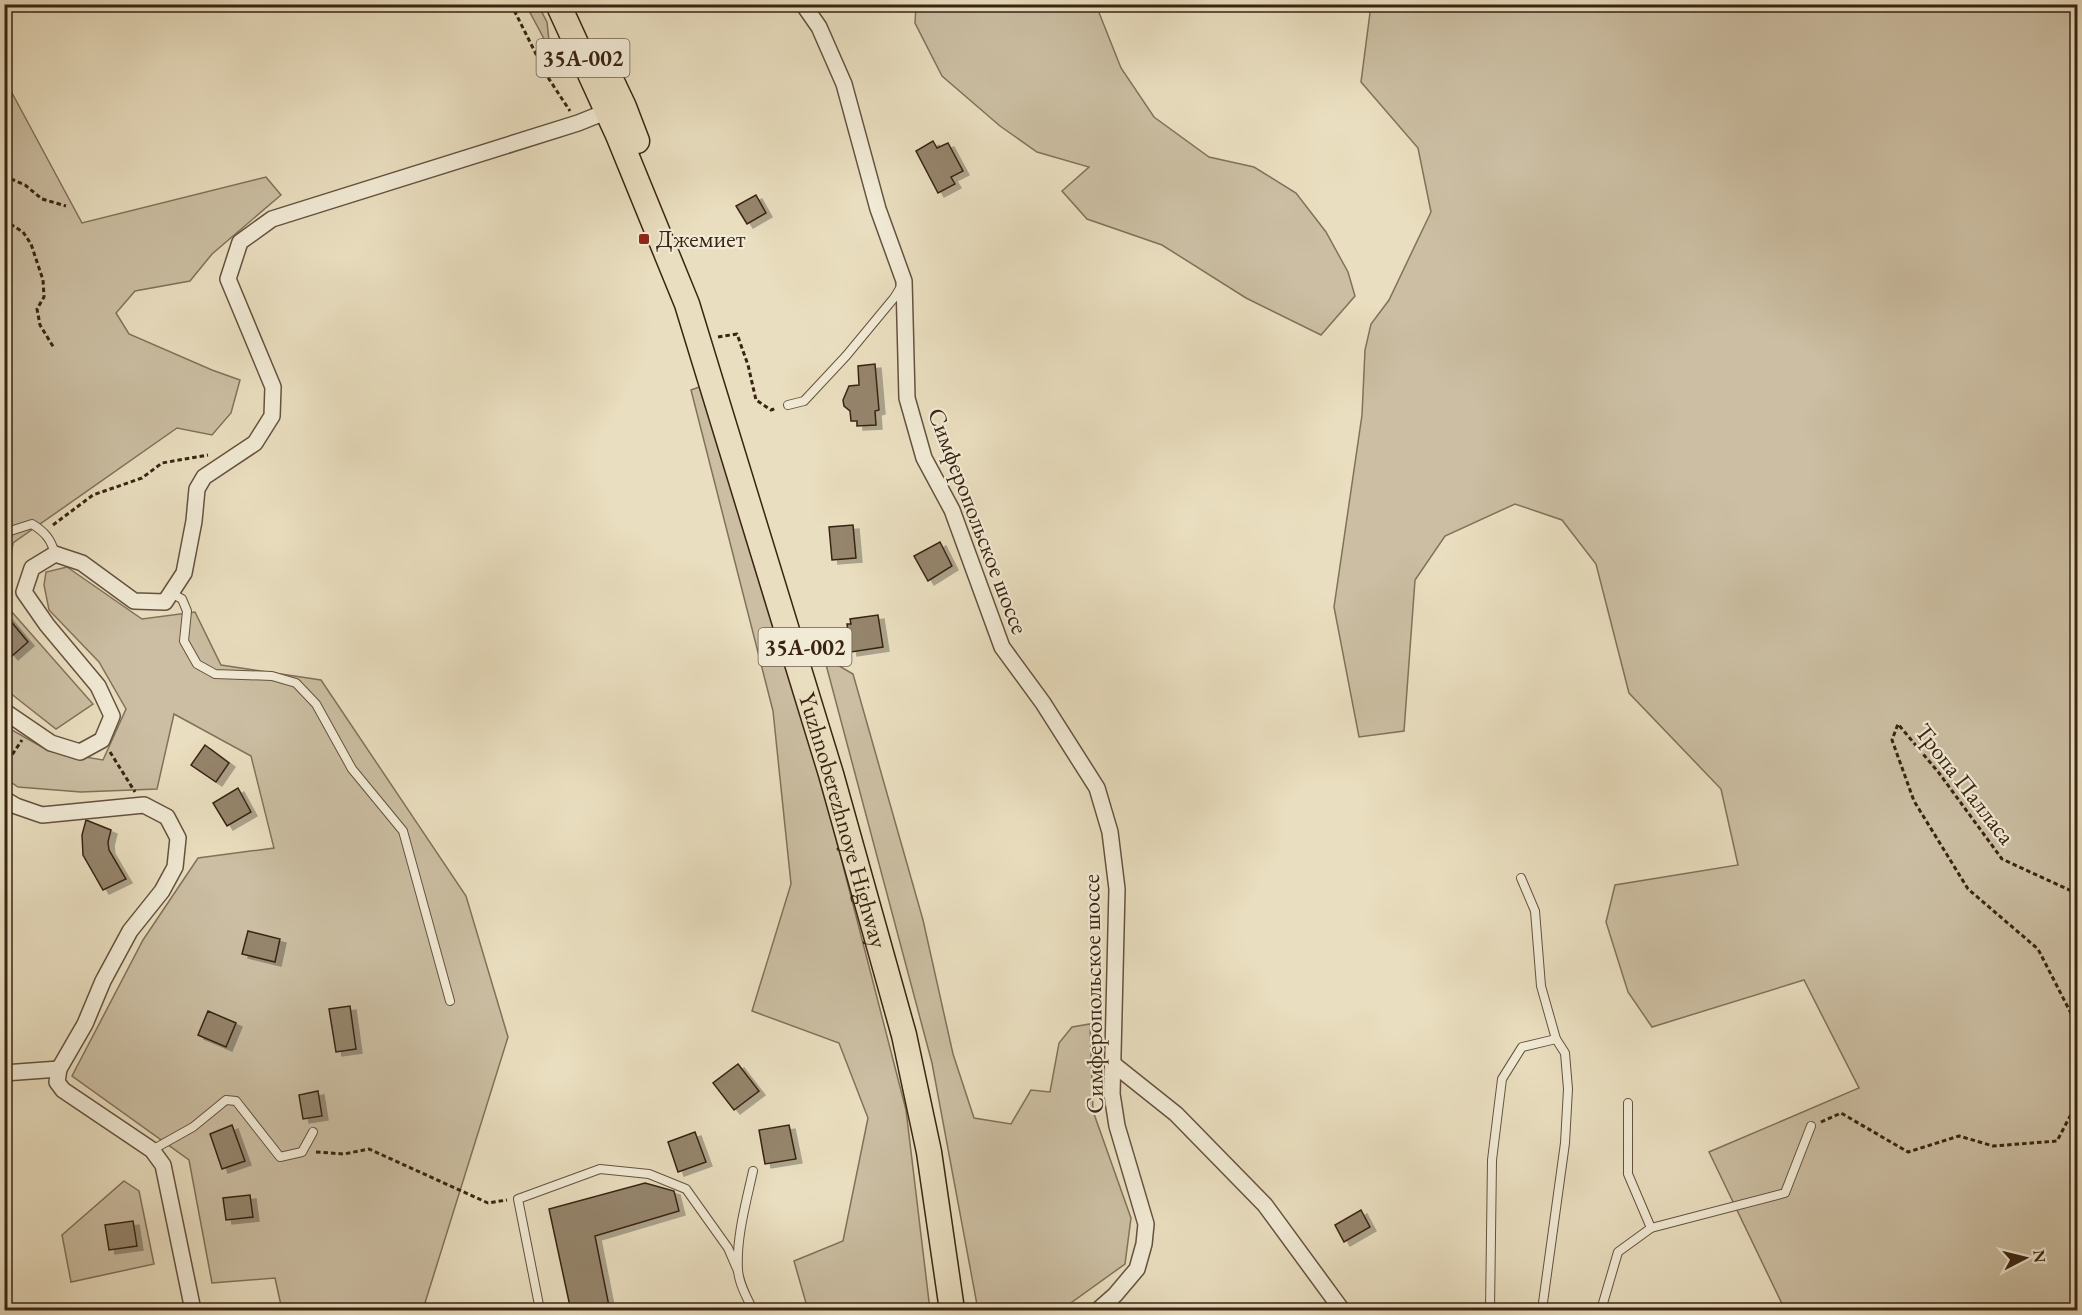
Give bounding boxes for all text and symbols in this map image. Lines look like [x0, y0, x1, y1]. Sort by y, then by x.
road number: 35А-002 [536, 39, 630, 77]
place label: Джемиет [656, 223, 746, 254]
marker: Джемиет [637, 232, 651, 246]
street label: Симферопольское шоссе [921, 403, 1036, 638]
road number: 35А-002 [758, 628, 852, 666]
street label: Yuzhnoberezhnoye Highway [792, 688, 895, 952]
street label: Тропа Палласа [1908, 717, 2023, 851]
street label: Симферопольское шоссе [1075, 874, 1110, 1114]
north arrow [1995, 1228, 2055, 1288]
text: N [2028, 1249, 2051, 1264]

